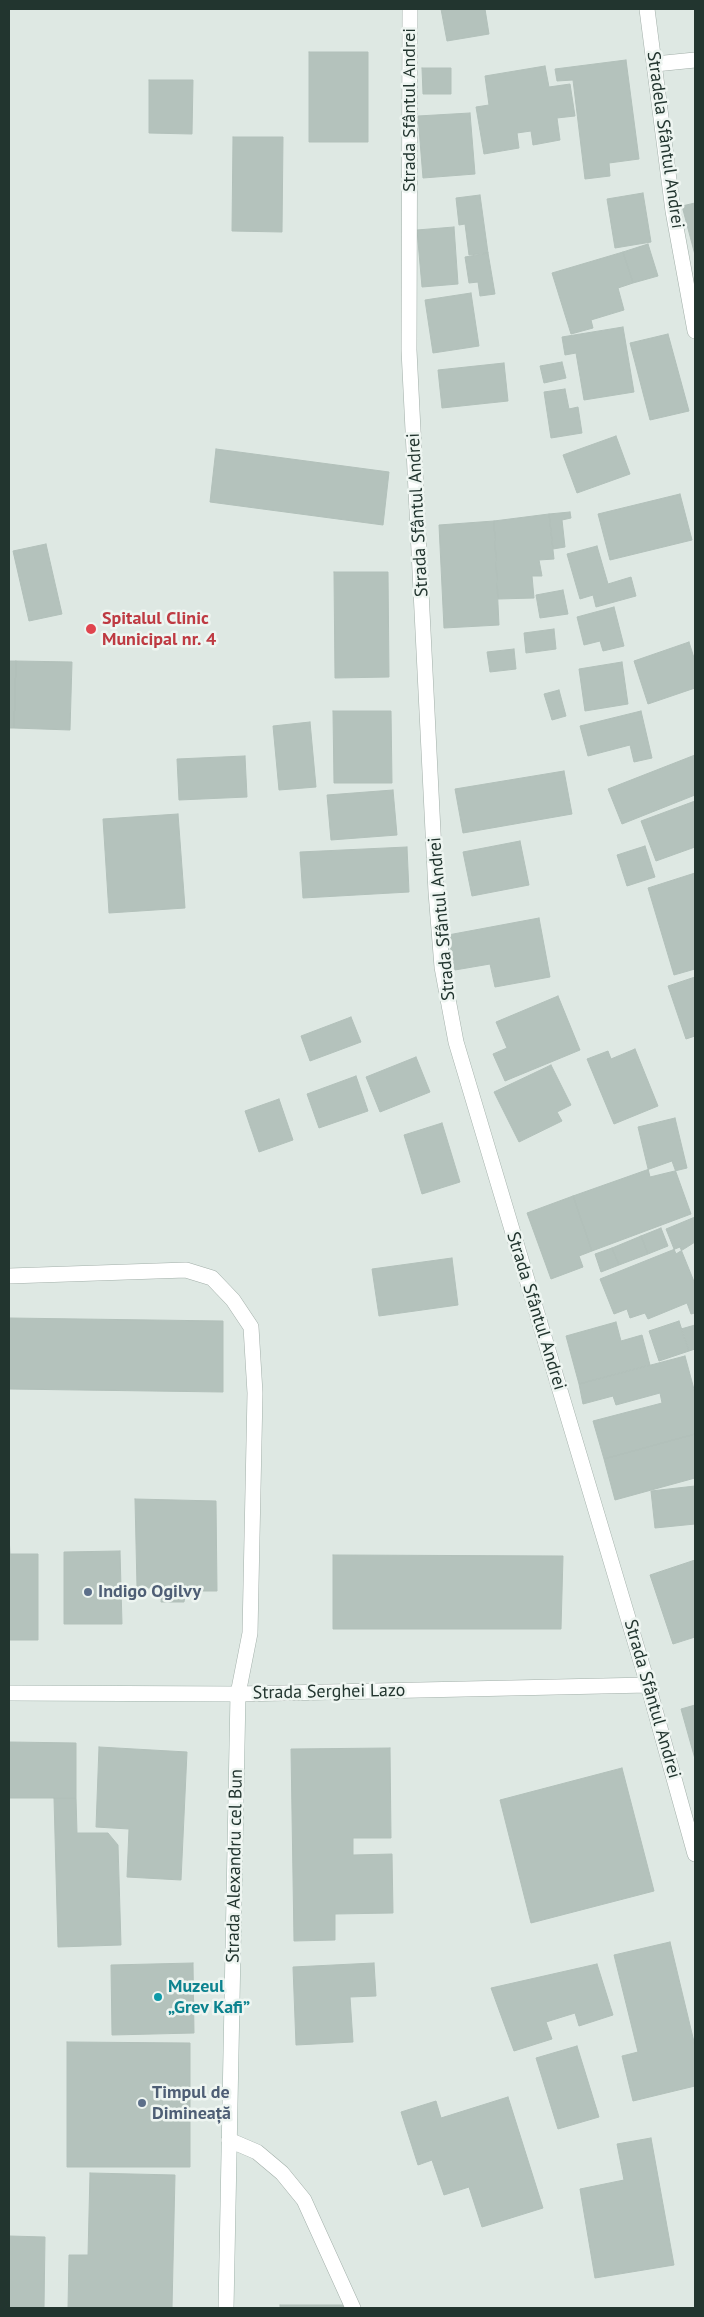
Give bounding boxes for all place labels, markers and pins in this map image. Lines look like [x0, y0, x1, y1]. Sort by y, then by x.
place label: Spitalul Clinic Municipal nr. 4 [102, 608, 216, 650]
marker: Spitalul Clinic Municipal nr. 4 [84, 622, 98, 636]
place label: Indigo Ogilvy [98, 1581, 201, 1603]
marker: Indigo Ogilvy [82, 1586, 94, 1598]
place label: Muzeul „Grev Kafi” [168, 1976, 250, 2018]
marker: Muzeul „Grev Kafi” [152, 1991, 164, 2003]
place label: Timpul de Dimineață [152, 2082, 231, 2124]
marker: Timpul de Dimineață [136, 2097, 148, 2109]

